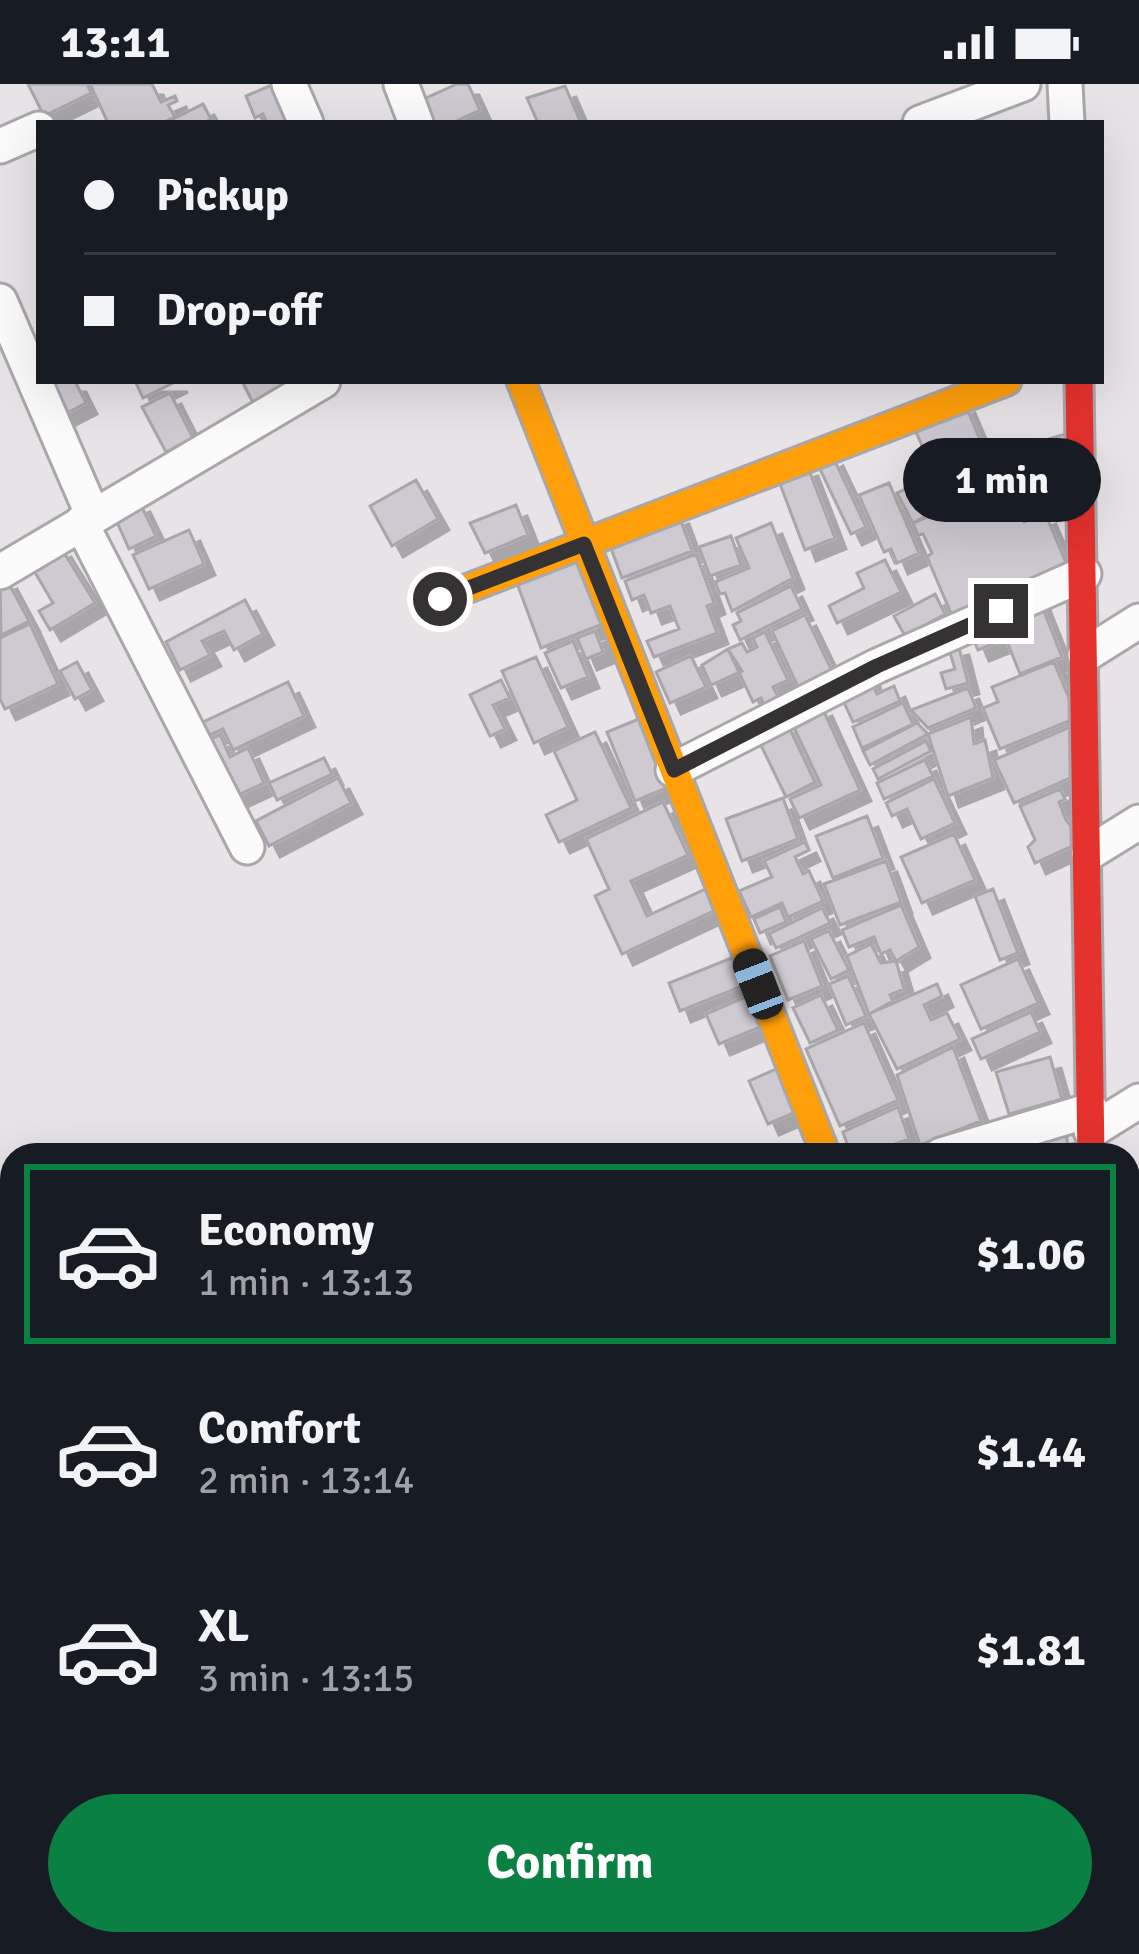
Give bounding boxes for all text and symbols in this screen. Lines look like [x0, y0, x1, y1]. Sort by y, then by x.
text: 13:11 [60, 15, 170, 70]
text: Pickup [156, 168, 289, 223]
text: Drop-off [156, 283, 321, 338]
callout: 1 min [902, 437, 1100, 521]
text: 1 min [955, 456, 1049, 504]
route start [413, 572, 467, 626]
route end [974, 584, 1028, 638]
car [728, 944, 788, 1024]
icon: car [54, 1200, 162, 1308]
text: Economy [198, 1203, 374, 1258]
text: $1.06 [976, 1227, 1086, 1282]
text: 1 min · 13:13 [198, 1258, 414, 1306]
icon: car [54, 1398, 162, 1506]
text: Comfort [198, 1401, 361, 1456]
text: $1.44 [976, 1425, 1086, 1480]
text: 2 min · 13:14 [198, 1456, 414, 1504]
icon: car [54, 1596, 162, 1704]
text: XL [198, 1599, 249, 1654]
text: $1.81 [976, 1623, 1086, 1678]
text: 3 min · 13:15 [198, 1654, 414, 1702]
button: Confirm [48, 1794, 1092, 1932]

